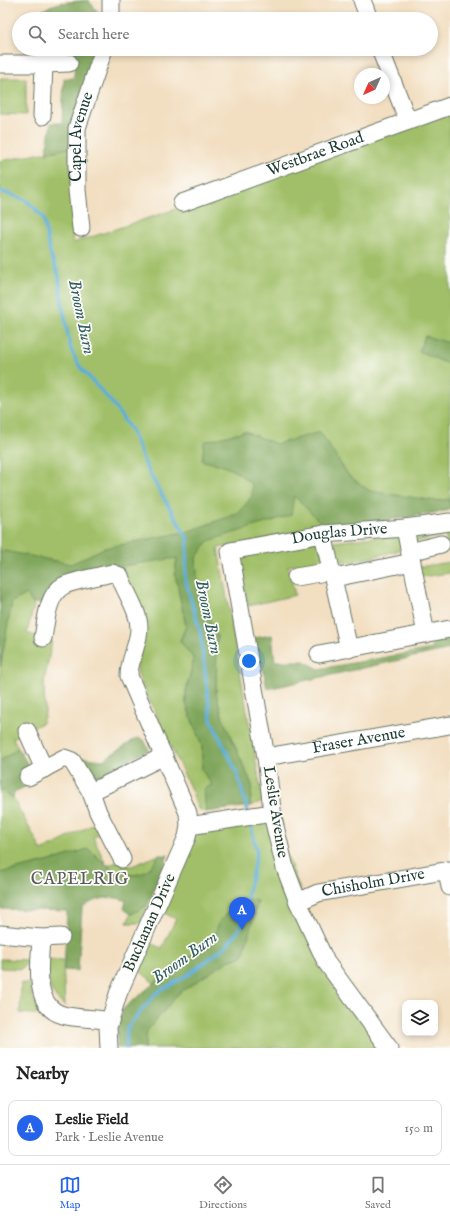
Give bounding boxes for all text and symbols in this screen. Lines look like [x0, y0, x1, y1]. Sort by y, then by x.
search box [12, 12, 438, 56]
icon: search [26, 23, 48, 45]
text: Search here [58, 25, 129, 44]
north arrow [354, 68, 390, 104]
street label: Capel Avenue [67, 89, 99, 182]
street label: Westbrae Road [265, 128, 367, 181]
water label: Broom Burn [63, 278, 99, 356]
street label: Douglas Drive [290, 519, 388, 550]
water label: Broom Burn [190, 578, 226, 656]
your location [239, 651, 259, 671]
street label: Fraser Avenue [311, 723, 407, 759]
street label: Leslie Avenue [258, 765, 292, 859]
street label: Chisholm Drive [320, 865, 426, 902]
district label: CAPELRIG [31, 869, 129, 890]
street label: Buchanan Drive [119, 871, 181, 975]
pin: A [229, 897, 255, 930]
water label: Broom Burn [148, 927, 222, 989]
map controls [402, 1000, 438, 1036]
button: layers [402, 1000, 438, 1036]
text: Nearby [16, 1064, 69, 1085]
text: Leslie Field [55, 1110, 129, 1129]
text: A [26, 1120, 34, 1137]
text: 150 m [404, 1120, 433, 1137]
text: Park · Leslie Avenue [55, 1129, 164, 1146]
tab: Map [59, 1174, 81, 1212]
tab: Directions [199, 1174, 247, 1212]
tab: Saved [365, 1174, 391, 1212]

